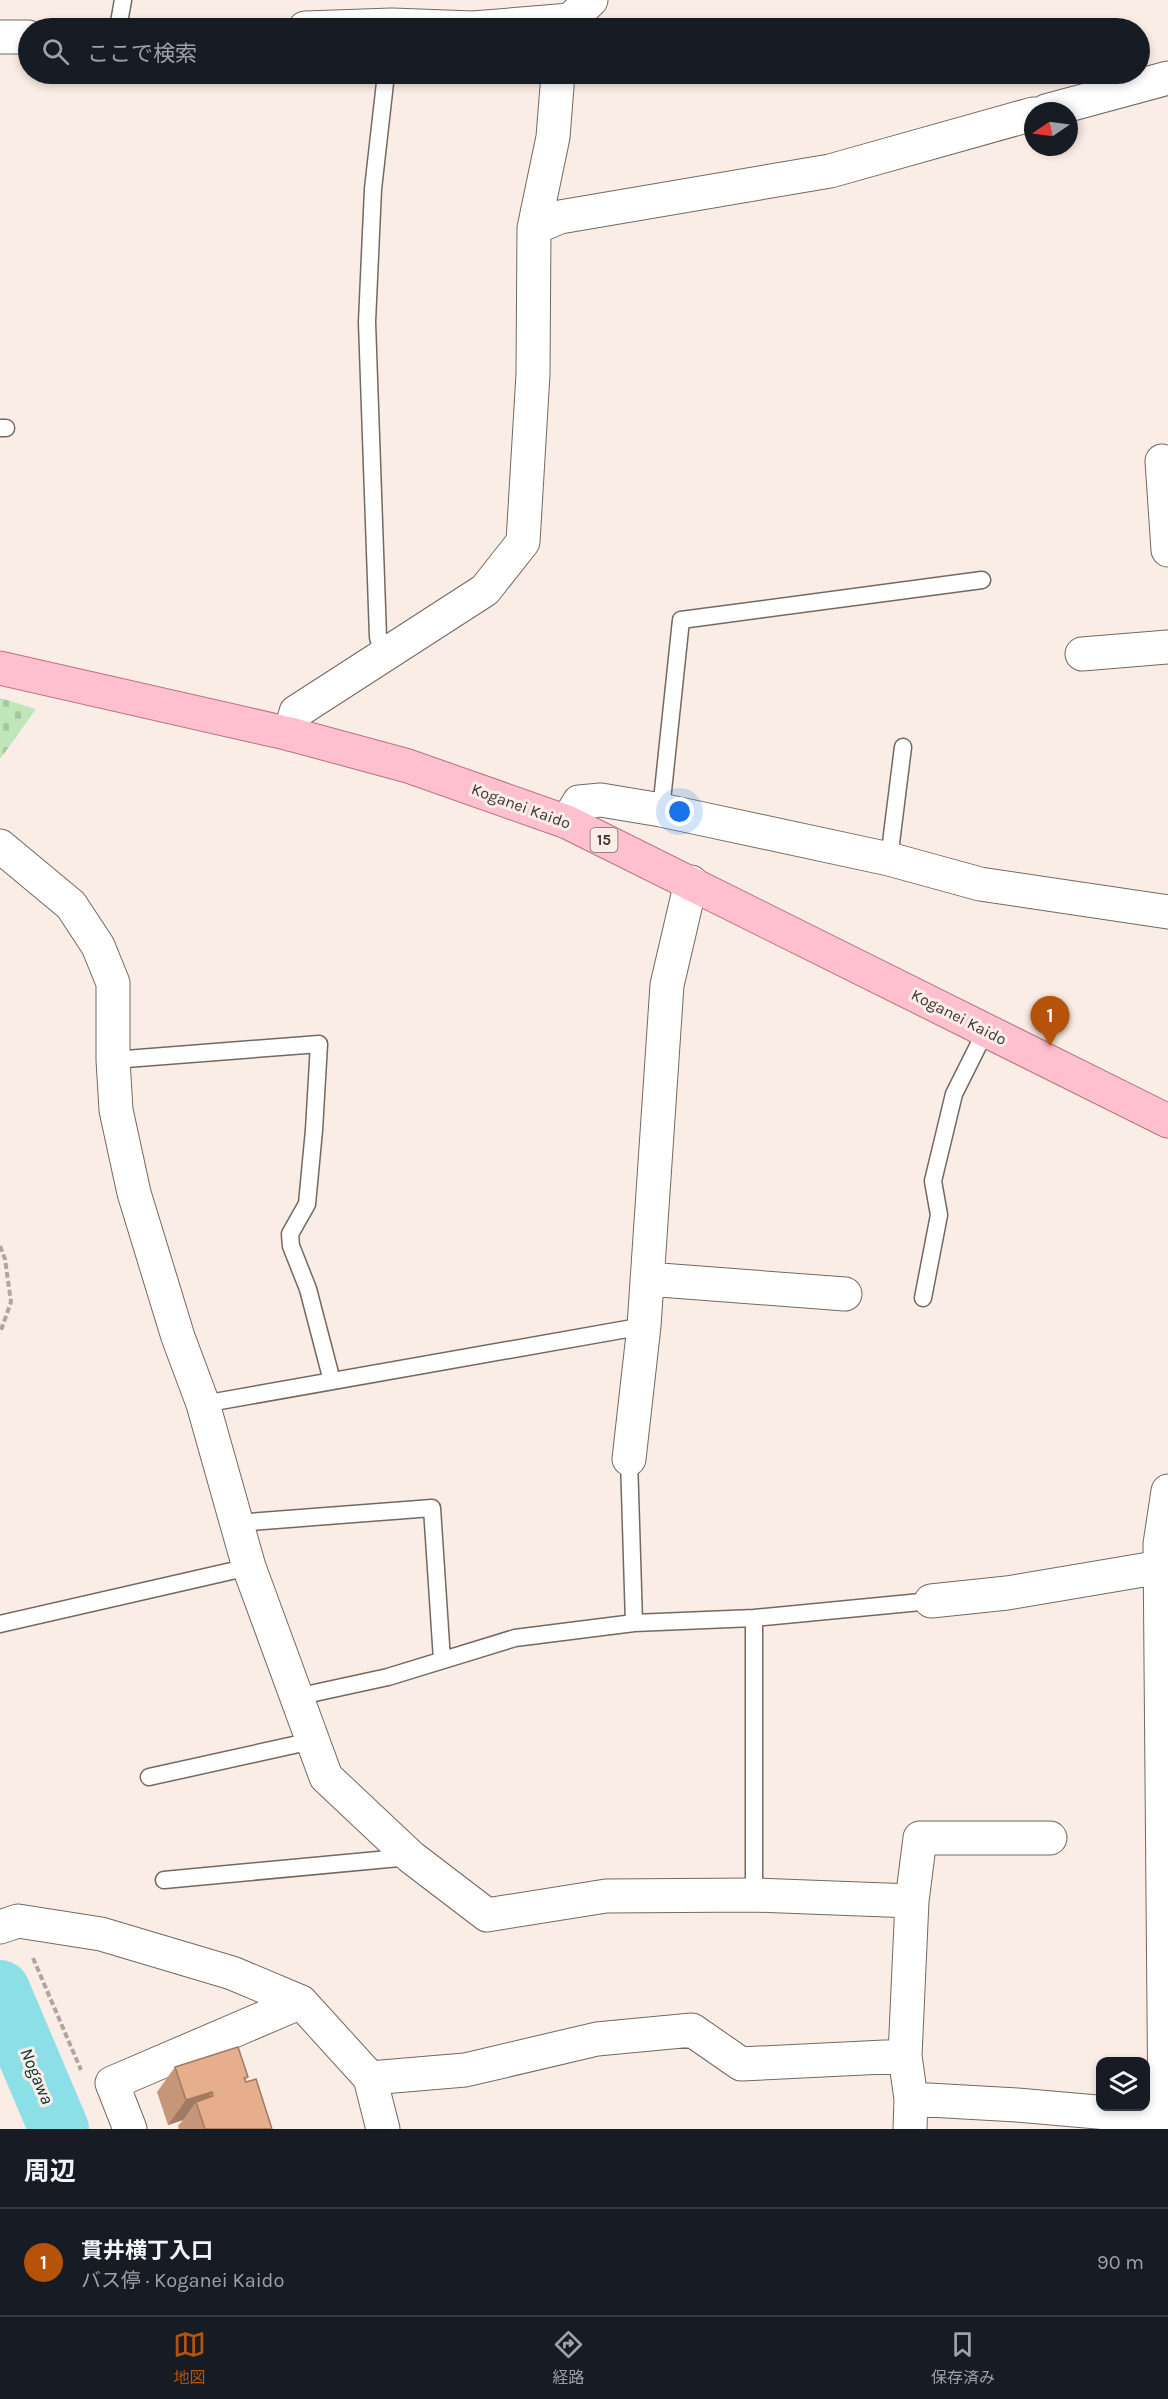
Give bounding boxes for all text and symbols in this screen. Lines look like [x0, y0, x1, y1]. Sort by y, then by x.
search box [18, 18, 1150, 84]
icon: search [39, 35, 72, 68]
text: ここで検索 [87, 41, 197, 67]
north arrow [1024, 102, 1078, 156]
street label: Koganei Kaido [469, 779, 573, 833]
your location [665, 797, 694, 826]
road number: 15 [590, 828, 618, 852]
street label: Koganei Kaido [908, 985, 1010, 1049]
pin: 1 [1030, 996, 1070, 1046]
water label: Nogawa [15, 2045, 59, 2107]
map controls [1096, 2057, 1150, 2111]
button: layers [1096, 2057, 1150, 2111]
text: 周辺 [24, 2156, 76, 2187]
text: 貫井横丁入口 [81, 2238, 213, 2264]
text: 1 [40, 2251, 47, 2274]
text: 90 m [1097, 2251, 1144, 2274]
text: バス停 · Koganei Kaido [81, 2269, 284, 2292]
tab: 地図 [173, 2328, 206, 2388]
tab: 経路 [552, 2328, 585, 2388]
tab: 保存済み [931, 2328, 995, 2388]

